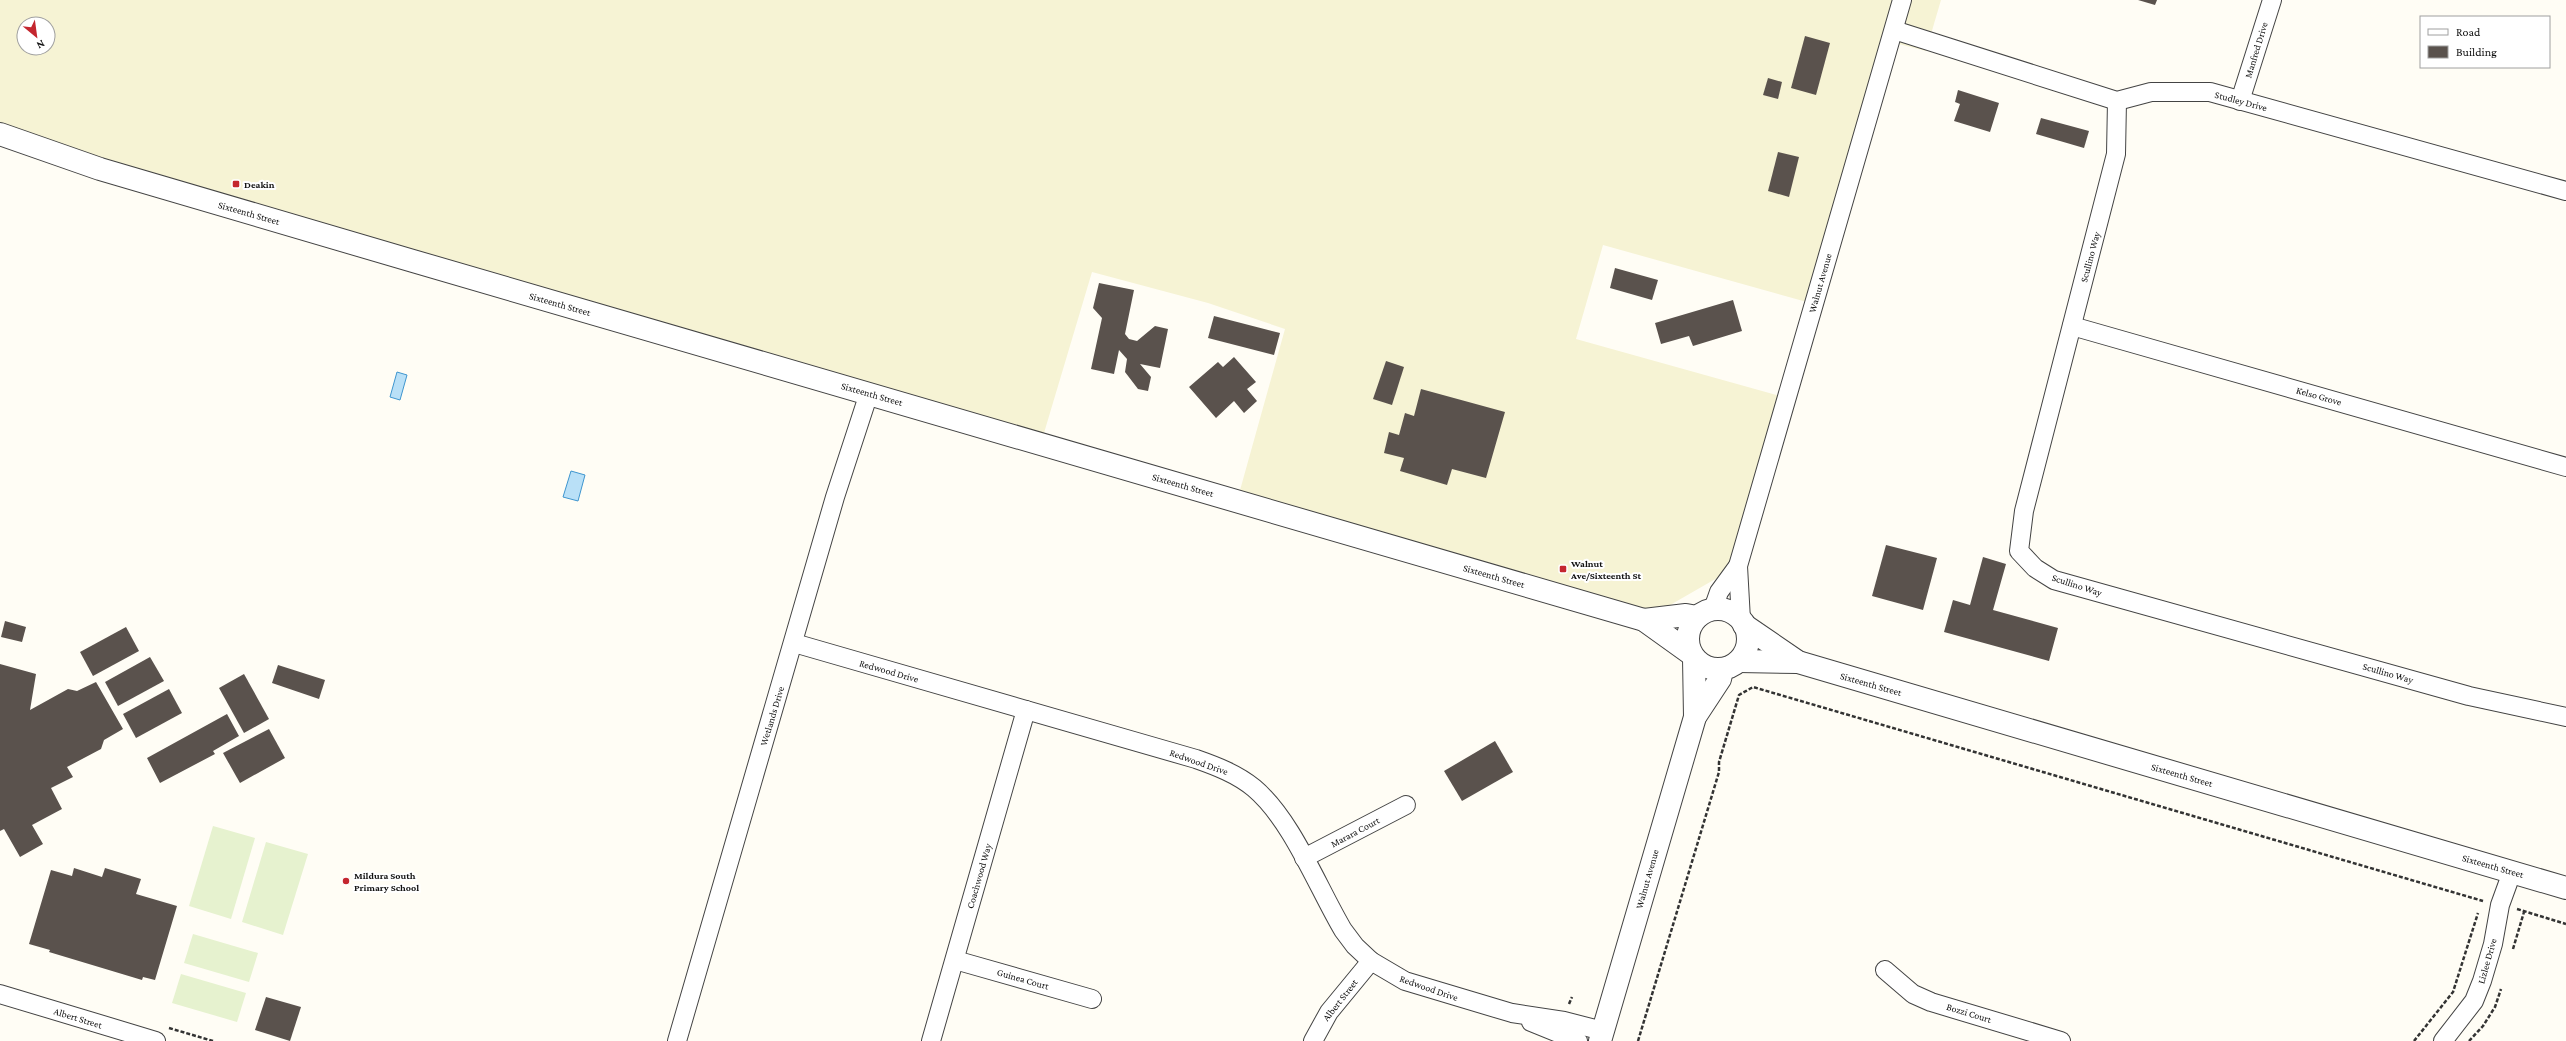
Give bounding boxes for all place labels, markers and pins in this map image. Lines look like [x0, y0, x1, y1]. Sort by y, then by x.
marker: Deakin [231, 179, 241, 189]
place label: Deakin [244, 179, 275, 190]
place label: Walnut Ave/Sixteenth St [1570, 558, 1642, 581]
marker: Walnut Ave/Sixteenth St [1558, 564, 1568, 574]
place label: Mildura South Primary School [354, 870, 419, 893]
marker: Mildura South Primary School [341, 876, 351, 886]

